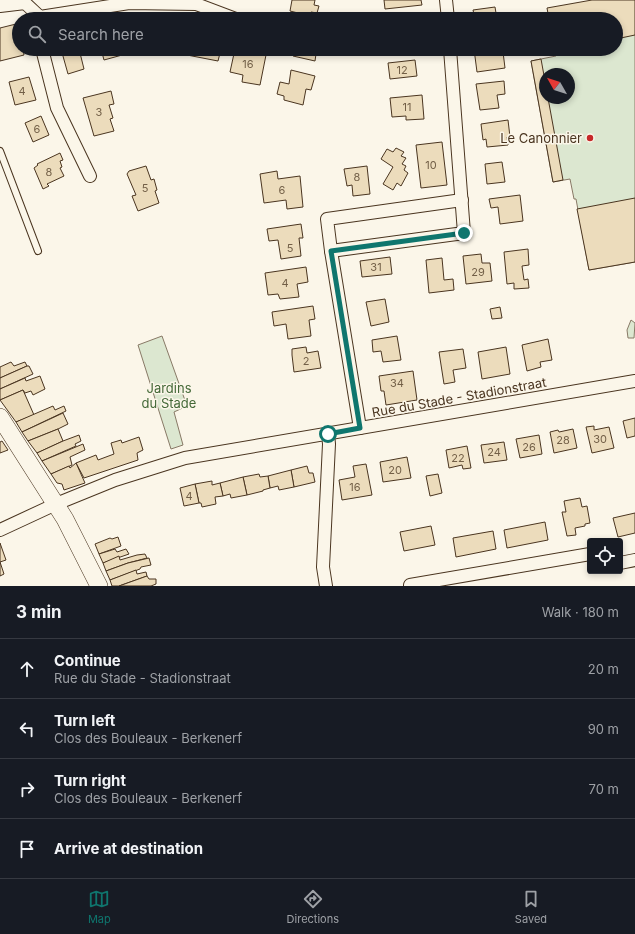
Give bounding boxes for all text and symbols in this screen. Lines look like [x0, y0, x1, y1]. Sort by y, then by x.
search box [12, 12, 623, 56]
icon: search [26, 23, 48, 45]
text: Search here [58, 25, 144, 44]
house number: 16 [242, 57, 254, 71]
house number: 12 [396, 63, 408, 77]
north arrow [539, 68, 575, 104]
house number: 4 [18, 84, 26, 98]
house number: 11 [403, 100, 411, 114]
house number: 3 [96, 105, 103, 119]
house number: 6 [34, 122, 41, 136]
place label: Le Canonnier [500, 130, 582, 146]
marker: Le Canonnier [585, 133, 595, 143]
house number: 10 [425, 158, 437, 172]
house number: 8 [46, 165, 53, 179]
house number: 8 [354, 170, 361, 184]
house number: 5 [142, 181, 149, 195]
house number: 6 [279, 183, 286, 197]
route end [455, 224, 473, 242]
house number: 5 [287, 241, 294, 255]
house number: 31 [370, 260, 382, 274]
house number: 29 [471, 265, 485, 279]
house number: 4 [281, 276, 289, 290]
house number: 2 [303, 354, 309, 368]
street label: Rue du Stade - Stadionstraat [371, 374, 547, 420]
house number: 34 [390, 376, 404, 390]
park label: Jardins du Stade [142, 380, 196, 411]
route start [319, 425, 337, 443]
house number: 30 [593, 432, 607, 446]
house number: 28 [556, 433, 570, 447]
house number: 26 [522, 440, 536, 454]
house number: 24 [487, 445, 501, 459]
house number: 22 [451, 451, 465, 465]
house number: 20 [388, 463, 402, 477]
house number: 16 [349, 480, 361, 494]
house number: 4 [185, 489, 193, 503]
map controls [587, 538, 623, 574]
button: locate [587, 538, 623, 574]
text: 3 min [16, 602, 62, 622]
text: Walk · 180 m [542, 604, 619, 620]
text: Continue [54, 651, 121, 670]
icon: ahead [16, 658, 38, 680]
text: 20 m [588, 661, 619, 677]
text: Rue du Stade - Stadionstraat [54, 670, 231, 686]
text: Turn left [54, 711, 115, 730]
icon: left [16, 718, 38, 740]
text: 90 m [588, 721, 619, 737]
text: Clos des Bouleaux - Berkenerf [54, 730, 242, 746]
text: Turn right [54, 771, 126, 790]
icon: right [16, 778, 38, 800]
text: 70 m [589, 781, 619, 797]
text: Clos des Bouleaux - Berkenerf [54, 790, 242, 806]
icon: arrive [16, 838, 38, 860]
text: Arrive at destination [54, 839, 203, 858]
tab: Map [88, 888, 111, 926]
tab: Directions [287, 888, 339, 926]
tab: Saved [515, 888, 547, 926]

